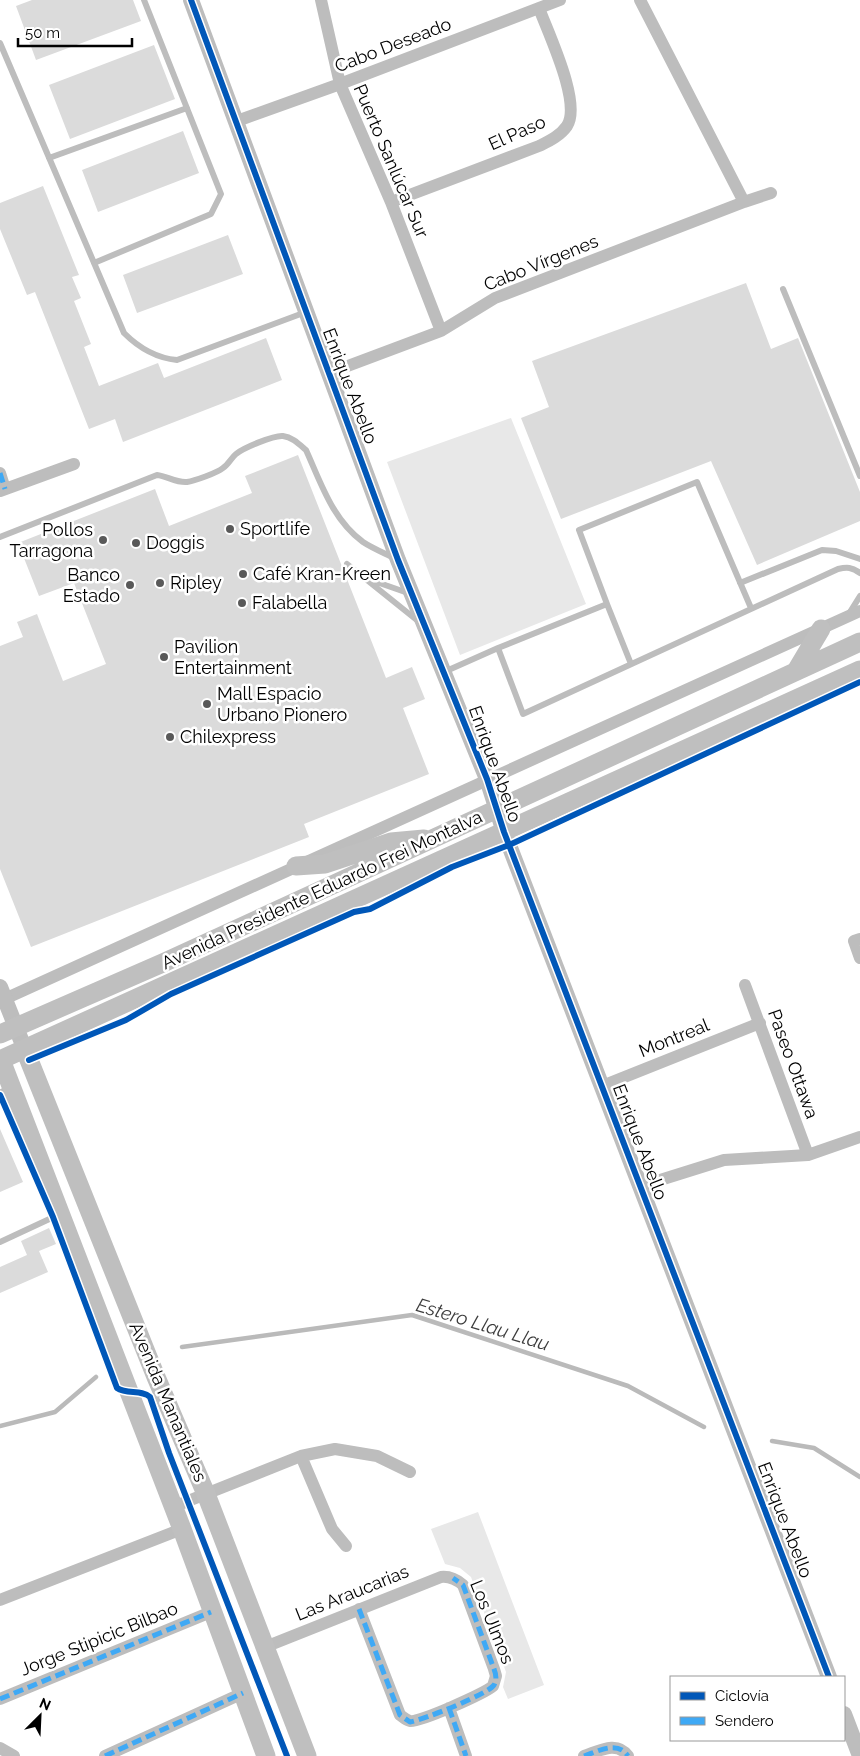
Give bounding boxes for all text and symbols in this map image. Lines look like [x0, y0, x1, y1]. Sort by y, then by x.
street label: Cabo Deseado [332, 13, 454, 76]
scale bar [18, 15, 131, 47]
text: 50 m [25, 24, 60, 42]
street label: Puerto Sanlúcar Sur [350, 81, 434, 241]
street label: El Paso [485, 111, 549, 154]
street label: Cabo Vírgenes [481, 230, 601, 295]
street label: Enrique Abello [319, 325, 382, 447]
place label: Sportlife [240, 518, 311, 539]
place label: Pollos Tarragona [10, 519, 93, 561]
marker: Sportlife [224, 523, 236, 535]
place label: Doggis [146, 532, 205, 553]
marker: Pollos Tarragona [97, 534, 109, 546]
marker: Doggis [130, 537, 142, 549]
place label: Café Kran-Kreen [253, 563, 391, 584]
place label: Banco Estado [63, 564, 120, 606]
marker: Café Kran-Kreen [237, 568, 249, 580]
place label: Ripley [170, 572, 222, 593]
marker: Ripley [154, 577, 166, 589]
marker: Banco Estado [124, 579, 136, 591]
place label: Falabella [252, 592, 327, 613]
marker: Falabella [236, 597, 248, 609]
place label: Pavilion Entertainment [174, 636, 292, 678]
marker: Pavilion Entertainment [158, 651, 170, 663]
place label: Mall Espacio Urbano Pionero [217, 683, 347, 725]
marker: Mall Espacio Urbano Pionero [201, 698, 213, 710]
street label: Enrique Abello [465, 703, 526, 825]
place label: Chilexpress [180, 726, 276, 747]
marker: Chilexpress [164, 731, 176, 743]
street label: Avenida Presidente Eduardo Frei Montalva [158, 806, 485, 973]
street label: Paseo Ottawa [764, 1006, 823, 1121]
street label: Montreal [636, 1014, 712, 1061]
street label: Enrique Abello [609, 1081, 672, 1203]
water label: Estero Llau Llau [414, 1293, 552, 1355]
street label: Avenida Manantiales [125, 1319, 212, 1485]
street label: Enrique Abello [754, 1459, 817, 1581]
street label: Las Araucarias [292, 1560, 412, 1625]
street label: Los Ulmos [466, 1577, 519, 1667]
street label: Jorge Stipicic Bilbao [17, 1597, 181, 1680]
legend [670, 1676, 845, 1741]
text: Ciclovía [715, 1687, 769, 1705]
north arrow [15, 1691, 65, 1741]
text: N [37, 1695, 53, 1714]
text: Sendero [715, 1712, 774, 1730]

